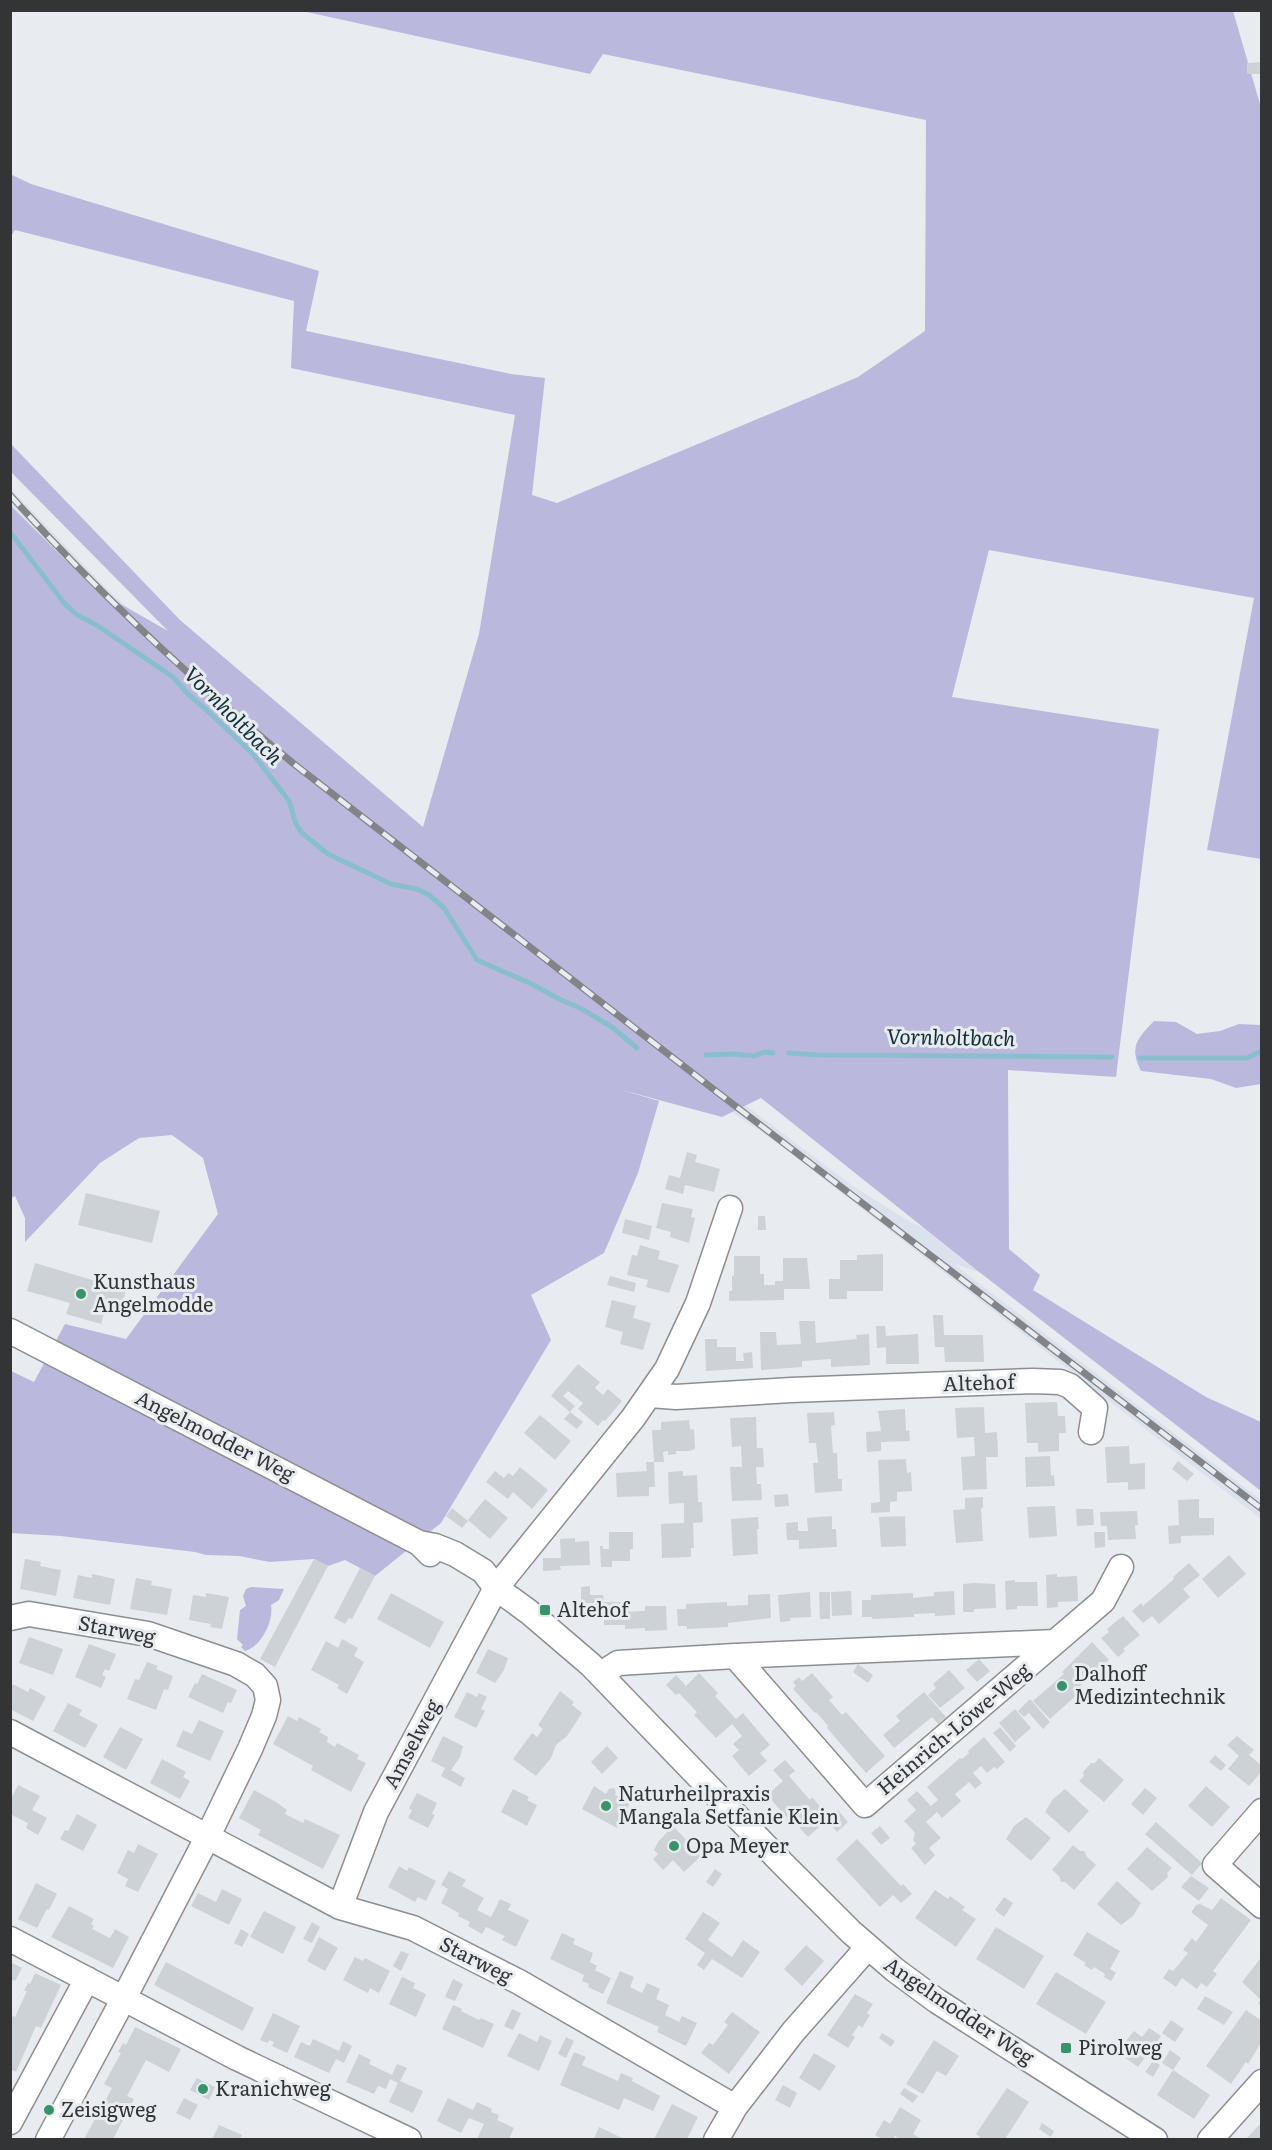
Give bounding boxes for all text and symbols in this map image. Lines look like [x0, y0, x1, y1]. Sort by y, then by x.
water label: Vornholtbach [178, 658, 292, 771]
water label: Vornholtbach [886, 1019, 1016, 1052]
place label: Kunsthaus Angelmodde [93, 1265, 213, 1318]
marker: Kunsthaus Angelmodde [74, 1287, 88, 1301]
street label: Altehof [943, 1365, 1018, 1397]
street label: Angelmodder Weg [131, 1381, 302, 1488]
place label: Altehof [557, 1593, 631, 1623]
marker: Altehof [538, 1603, 552, 1617]
street label: Starweg [76, 1606, 159, 1650]
street label: Heinrich-Löwe-Weg [869, 1654, 1037, 1801]
place label: Dalhoff Medizintechnik [1074, 1657, 1226, 1710]
marker: Dalhoff Medizintechnik [1055, 1679, 1069, 1693]
street label: Amselweg [374, 1692, 447, 1793]
place label: Naturheilpraxis Mangala Setfanie Klein [618, 1777, 839, 1830]
marker: Naturheilpraxis Mangala Setfanie Klein [599, 1799, 613, 1813]
place label: Opa Meyer [686, 1829, 789, 1859]
marker: Opa Meyer [667, 1839, 681, 1853]
street label: Starweg [435, 1927, 519, 1990]
street label: Angelmodder Weg [879, 1948, 1042, 2071]
place label: Pirolweg [1078, 2031, 1163, 2061]
marker: Pirolweg [1059, 2041, 1073, 2055]
place label: Kranichweg [215, 2072, 332, 2102]
marker: Kranichweg [196, 2082, 210, 2096]
place label: Zeisigweg [61, 2093, 157, 2123]
marker: Zeisigweg [42, 2103, 56, 2117]

